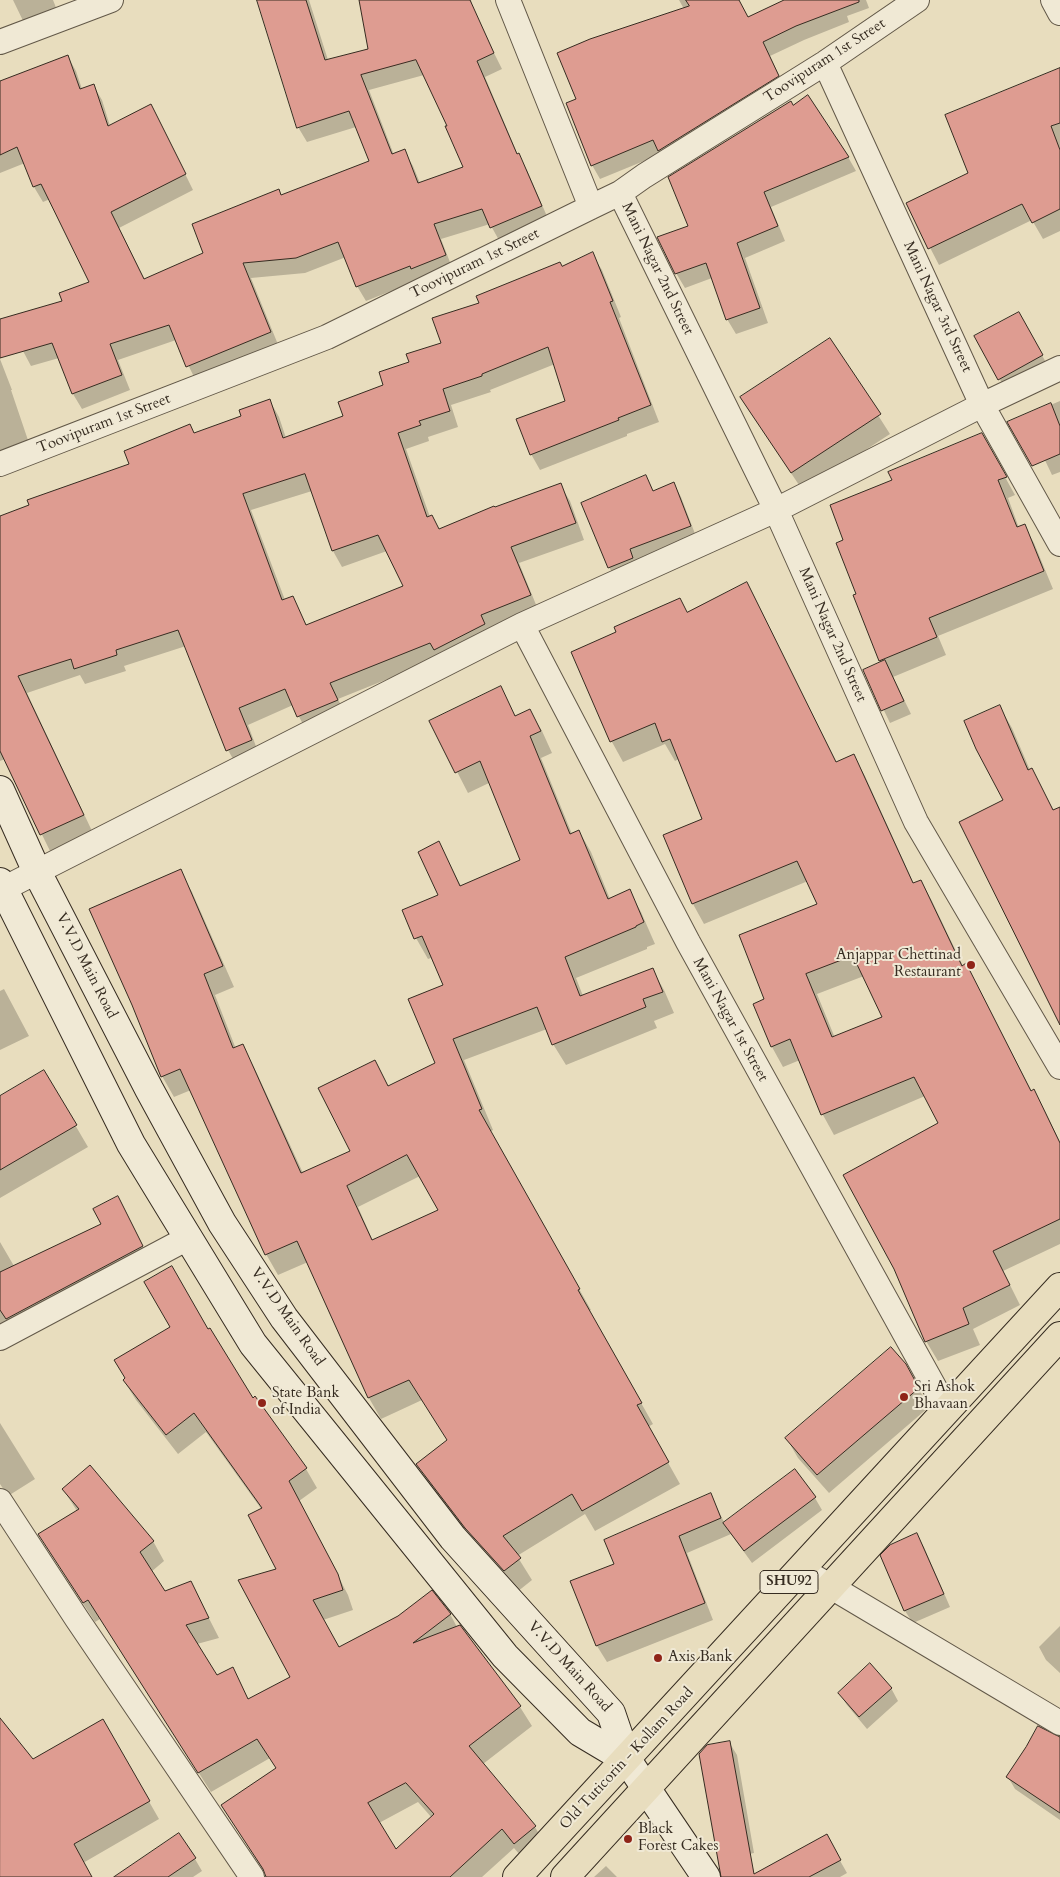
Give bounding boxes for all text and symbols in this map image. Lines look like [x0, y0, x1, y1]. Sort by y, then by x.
street label: Toovipuram 1st Street [761, 15, 889, 107]
street label: Mani Nagar 2nd Street [617, 200, 697, 338]
street label: Toovipuram 1st Street [407, 225, 543, 303]
street label: Mani Nagar 3rd Street [899, 239, 975, 375]
street label: Toovipuram 1st Street [35, 390, 173, 458]
street label: Mani Nagar 2nd Street [794, 565, 870, 705]
street label: V.V.D Main Road [52, 910, 120, 1022]
place label: Anjappar Chettinad Restaurant [836, 947, 961, 982]
street label: Mani Nagar 1st Street [689, 955, 771, 1085]
marker: Anjappar Chettinad Restaurant [965, 959, 977, 971]
street label: V.V.D Main Road [246, 1264, 328, 1370]
place label: Sri Ashok Bhavaan [914, 1379, 975, 1414]
place label: State Bank of India [272, 1385, 340, 1420]
marker: Sri Ashok Bhavaan [898, 1391, 910, 1403]
marker: State Bank of India [256, 1397, 268, 1409]
road number: SHU92 [760, 1570, 818, 1594]
street label: V.V.D Main Road [523, 1618, 615, 1716]
place label: Axis Bank [668, 1649, 733, 1667]
marker: Axis Bank [652, 1652, 664, 1664]
street label: Old Tuticorin - Kollam Road [556, 1684, 698, 1834]
place label: Black Forest Cakes [638, 1821, 719, 1856]
marker: Black Forest Cakes [622, 1833, 634, 1845]

